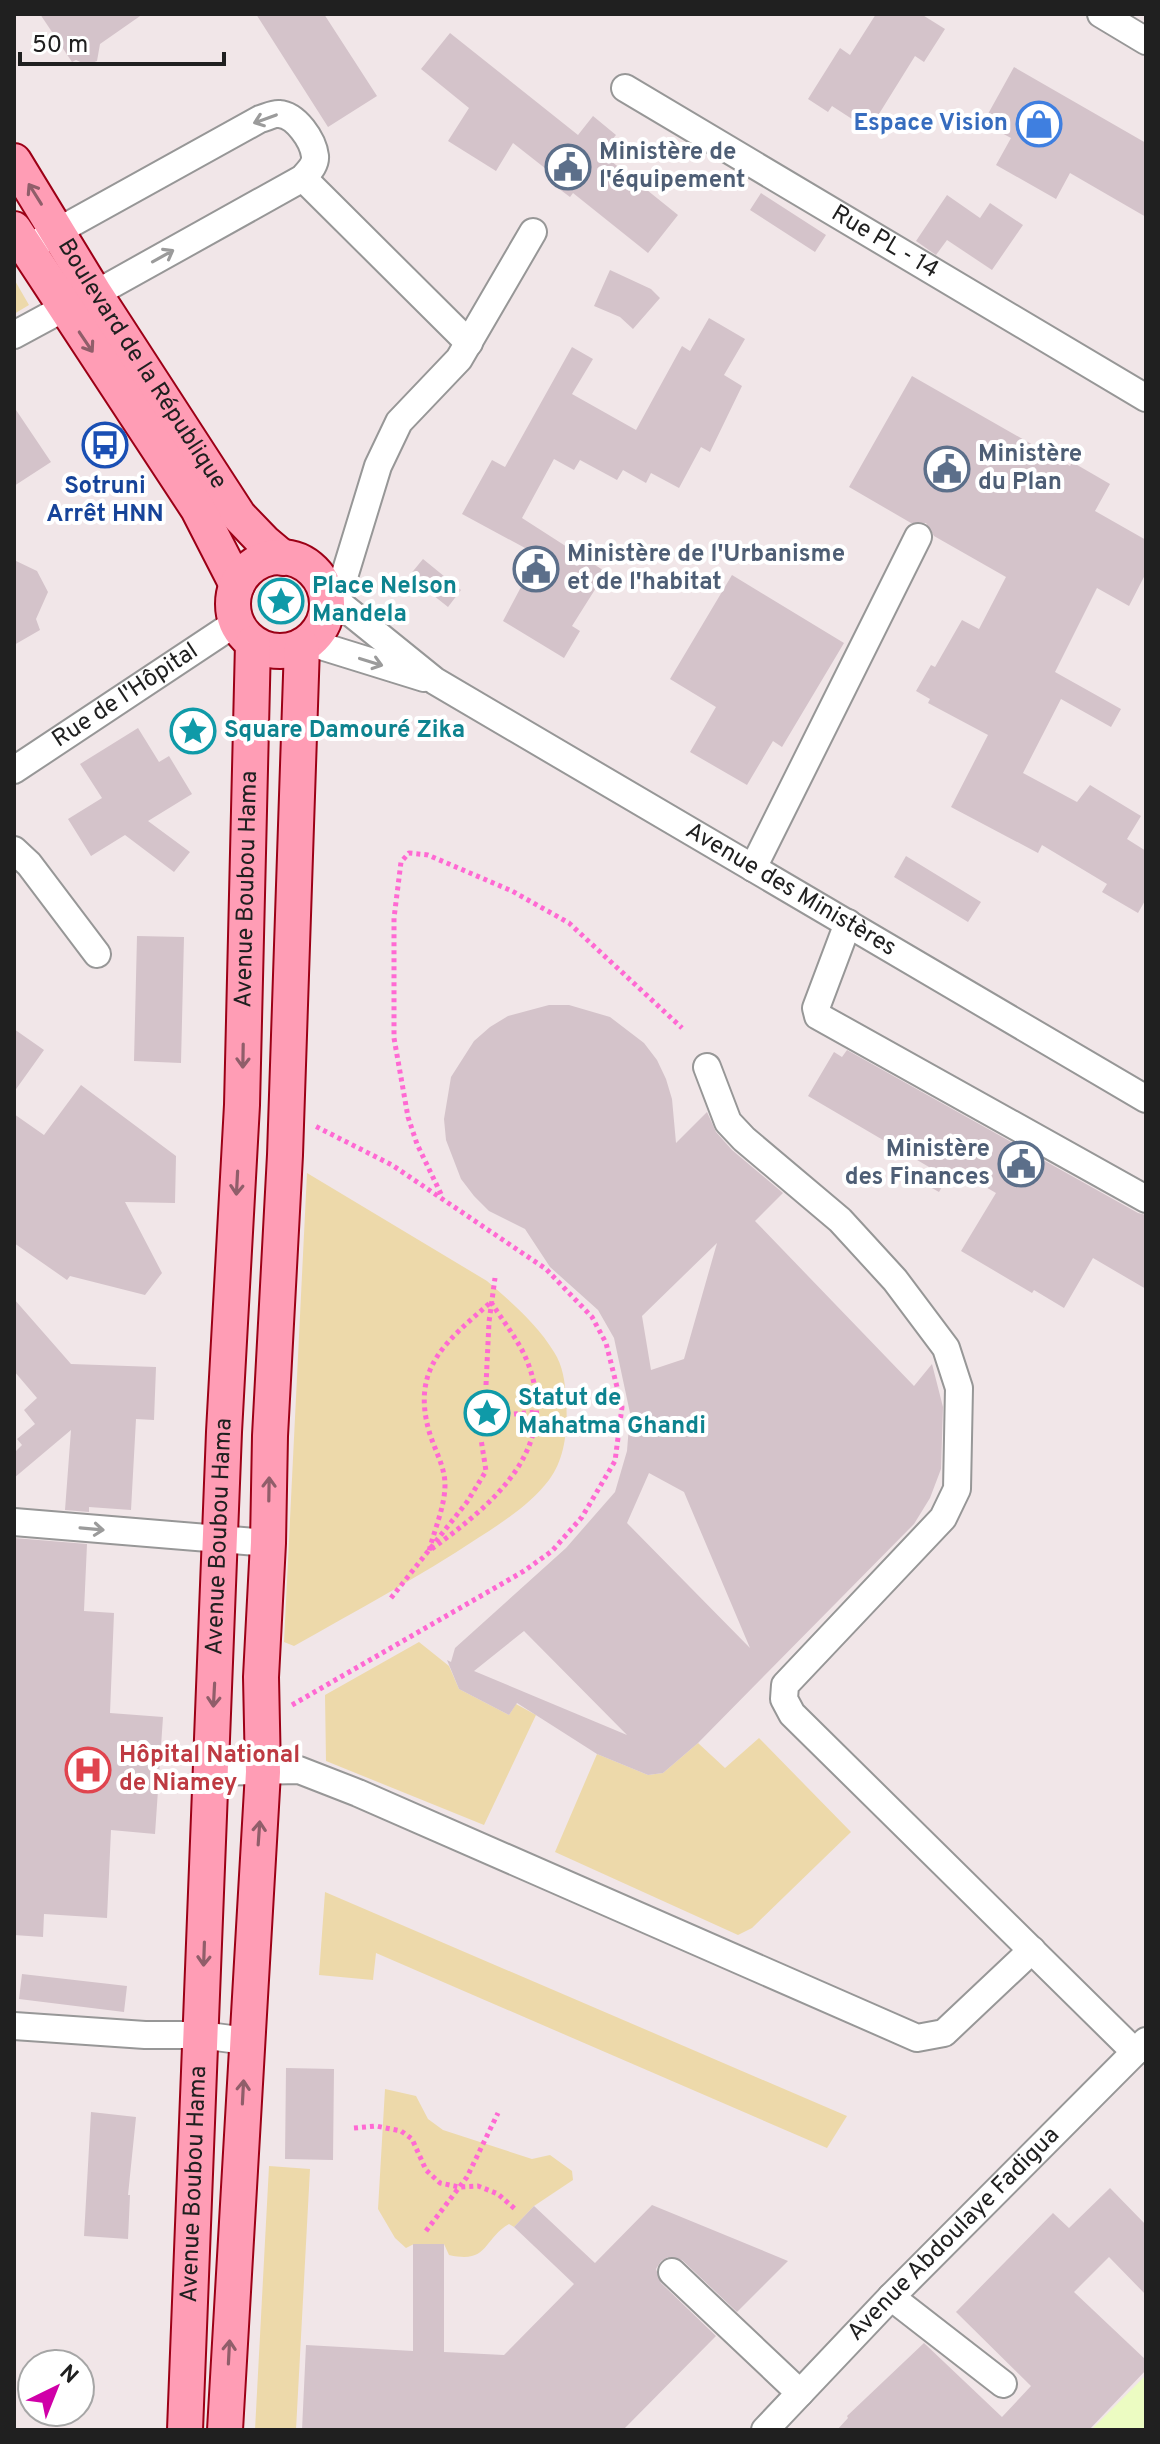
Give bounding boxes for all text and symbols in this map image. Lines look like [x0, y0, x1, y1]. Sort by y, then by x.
scale bar [20, 16, 224, 66]
text: 50 m [32, 31, 88, 61]
shop icon: Espace Vision [1015, 100, 1063, 148]
place label: Espace Vision [853, 109, 1008, 139]
one-way arrow [253, 113, 278, 127]
place label: Ministère de l'équipement [599, 138, 745, 196]
public building icon: Ministère de l'équipement [544, 143, 592, 191]
one-way arrow [27, 184, 44, 206]
street label: Rue PL - 14 [825, 199, 944, 286]
street label: Boulevard de la République [50, 233, 233, 495]
one-way arrow [151, 248, 174, 264]
one-way arrow [78, 330, 95, 352]
bus stop icon: Sotruni Arrêt HNN [81, 421, 129, 469]
place label: Ministère du Plan [978, 440, 1082, 498]
public building icon: Ministère du Plan [923, 445, 971, 493]
place label: Sotruni Arrêt HNN [46, 472, 164, 530]
place label: Ministère de l'Urbanisme et de l'habitat [567, 540, 845, 598]
public building icon: Ministère de l'Urbanisme et de l'habitat [512, 545, 560, 593]
place label: Place Nelson Mandela [312, 572, 457, 630]
place icon: Place Nelson Mandela [257, 577, 305, 625]
street label: Rue de l'Hôpital [47, 637, 204, 755]
one-way arrow [358, 655, 384, 670]
place icon: Square Damouré Zika [169, 707, 217, 755]
place label: Square Damouré Zika [224, 716, 465, 746]
street label: Avenue Boubou Hama [229, 770, 265, 1008]
street label: Avenue des Ministères [680, 816, 901, 964]
one-way arrow [235, 1042, 251, 1069]
place label: Ministère des Finances [845, 1135, 990, 1193]
public building icon: Ministère des Finances [997, 1140, 1045, 1188]
one-way arrow [230, 1169, 245, 1196]
place label: Statut de Mahatma Ghandi [518, 1384, 706, 1442]
place icon: Statut de Mahatma Ghandi [463, 1389, 511, 1437]
street label: Avenue Boubou Hama [200, 1417, 240, 1656]
one-way arrow [261, 1476, 277, 1503]
one-way arrow [78, 1522, 105, 1537]
one-way arrow [207, 1681, 222, 1708]
place label: Hôpital National de Niamey [119, 1741, 300, 1799]
hospital icon: Hôpital National de Niamey [64, 1746, 112, 1794]
one-way arrow [252, 1820, 267, 1847]
one-way arrow [197, 1940, 212, 1967]
street label: Avenue Boubou Hama [175, 2065, 214, 2303]
one-way arrow [236, 2079, 251, 2106]
street label: Avenue Abdoulaye Fadigua [842, 2121, 1066, 2348]
one-way arrow [222, 2339, 237, 2366]
north arrow [16, 2348, 96, 2428]
text: N [53, 2360, 83, 2390]

